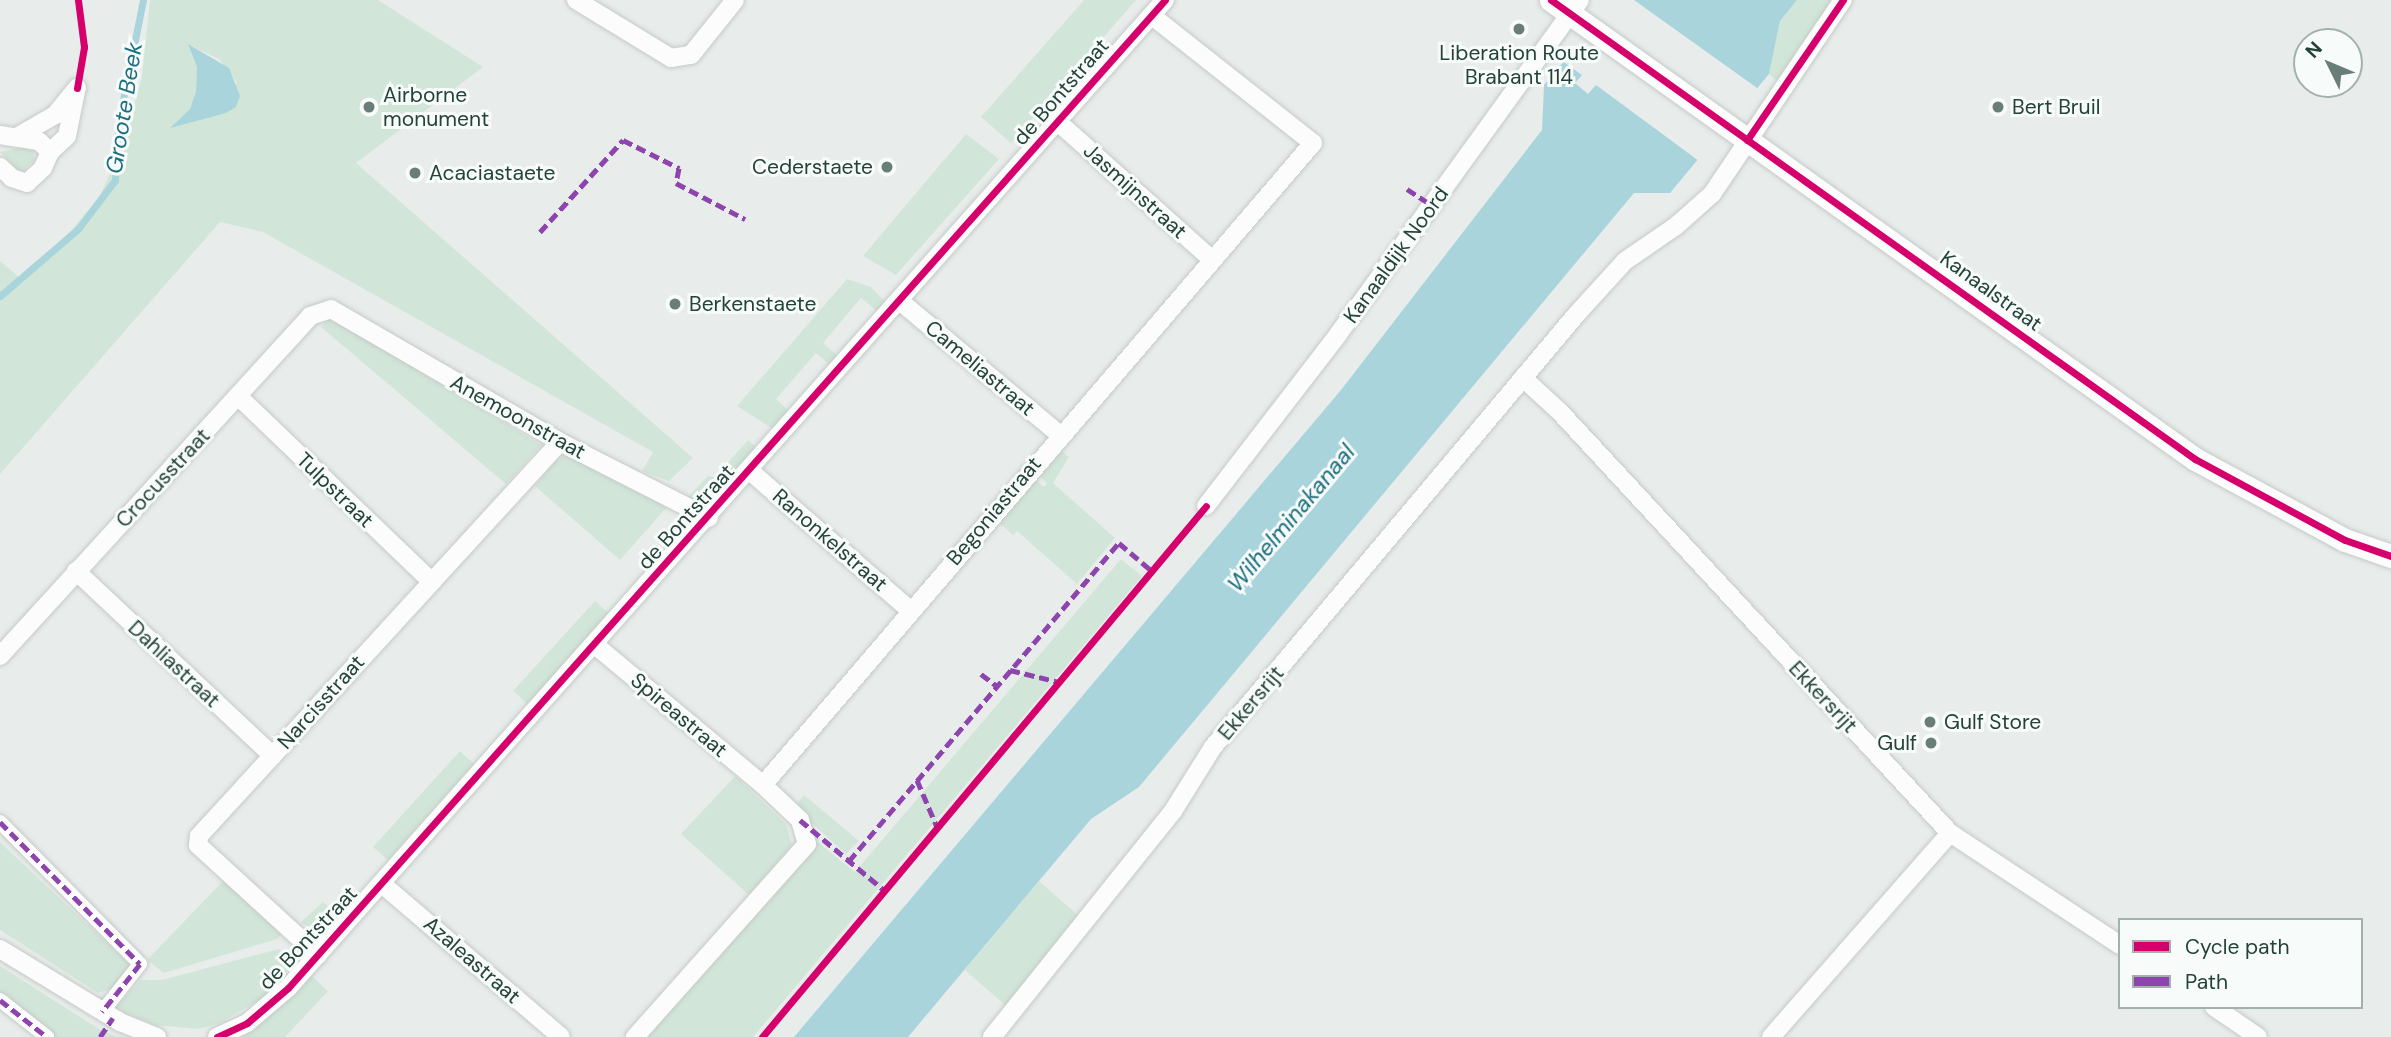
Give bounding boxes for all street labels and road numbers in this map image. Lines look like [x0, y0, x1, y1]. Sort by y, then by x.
street label: de Bontstraat [1008, 34, 1114, 150]
street label: Jasmijnstraat [1078, 138, 1192, 244]
street label: Kanaaldijk Noord [1338, 182, 1454, 328]
street label: Kanaalstraat [1935, 246, 2047, 336]
street label: Cameliastraat [920, 315, 1040, 421]
street label: Anemoonstraat [446, 370, 590, 464]
street label: Crocusstraat [111, 423, 215, 533]
street label: Tulpstraat [291, 447, 379, 533]
street label: Begoniastraat [941, 452, 1047, 570]
street label: de Bontstraat [632, 459, 740, 575]
street label: Ranonkelstraat [768, 483, 892, 597]
street label: Dahliastraat [123, 615, 225, 713]
street label: Narcisstraat [272, 650, 370, 754]
street label: Ekkersrijt [1784, 656, 1862, 738]
street label: Ekkersrijt [1213, 661, 1289, 745]
street label: Spireastraat [626, 667, 732, 763]
street label: de Bontstraat [253, 881, 363, 995]
street label: Azaleastraat [418, 911, 526, 1009]

